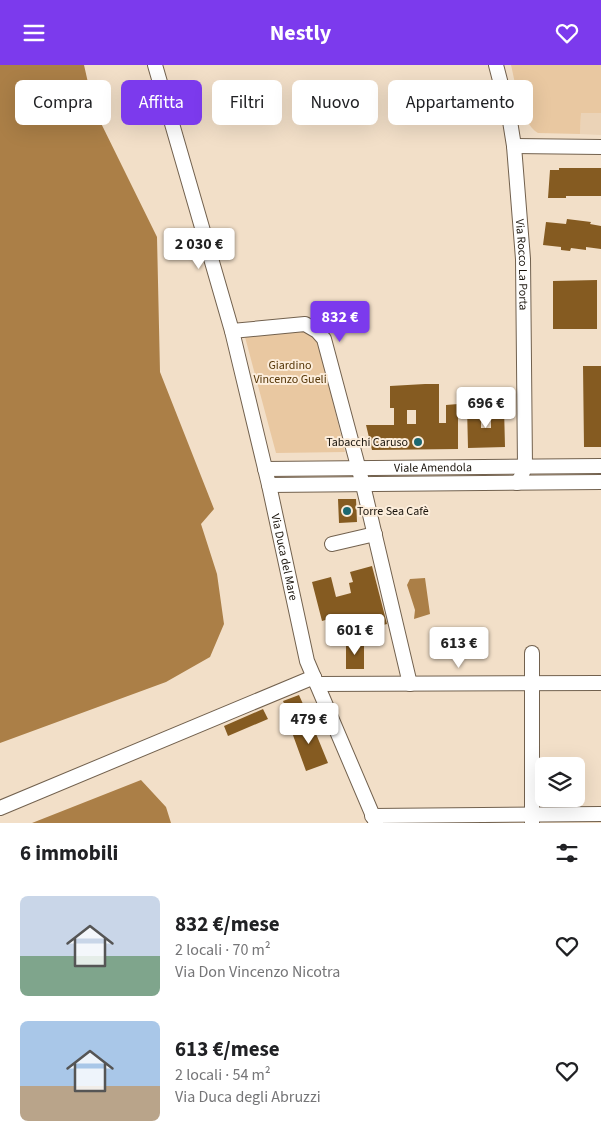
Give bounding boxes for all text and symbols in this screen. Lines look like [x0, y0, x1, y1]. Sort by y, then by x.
text: Nestly [270, 17, 331, 49]
icon: menu [20, 19, 48, 47]
icon: heart [553, 19, 581, 47]
chip: Compra [15, 80, 111, 125]
chip: Affitta [121, 80, 202, 125]
chip: Filtri [212, 80, 282, 125]
chip: Nuovo [292, 80, 378, 125]
chip: Appartamento [388, 80, 533, 125]
street label: Via Rocco La Porta [511, 218, 532, 310]
pin: 2 030 € [153, 227, 245, 270]
text: 2 030 € [175, 233, 223, 255]
pin: 832 € [305, 301, 375, 343]
text: 832 € [322, 306, 359, 328]
park label: Giardino Vincenzo Gueli [253, 357, 327, 388]
pin: 696 € [451, 387, 521, 429]
text: 696 € [468, 392, 505, 414]
place label: Tabacchi Caruso [326, 434, 408, 451]
marker: Tabacchi Caruso [412, 436, 424, 448]
street label: Viale Amendola [394, 459, 472, 476]
place label: Torre Sea Cafè [357, 503, 429, 520]
marker: Torre Sea Cafè [341, 505, 353, 517]
street label: Via Duca del Mare [267, 512, 302, 602]
pin: 601 € [320, 613, 390, 656]
text: 601 € [337, 619, 374, 641]
pin: 613 € [424, 627, 494, 669]
text: 613 € [441, 632, 478, 654]
pin: 479 € [274, 703, 344, 745]
text: 479 € [291, 708, 328, 730]
map controls [535, 757, 585, 807]
button: layers [535, 757, 585, 807]
text: 6 immobili [20, 838, 118, 868]
icon: filters [553, 839, 581, 867]
text: 832 €/mese [175, 909, 280, 939]
icon: home [60, 916, 120, 976]
icon: heart [553, 932, 581, 960]
text: 2 locali · 70 m² [175, 939, 271, 961]
text: Via Don Vincenzo Nicotra [175, 961, 340, 983]
text: 613 €/mese [175, 1034, 280, 1064]
icon: home [60, 1041, 120, 1101]
icon: heart [553, 1057, 581, 1085]
text: 2 locali · 54 m² [175, 1064, 271, 1086]
text: Via Duca degli Abruzzi [175, 1086, 321, 1108]

